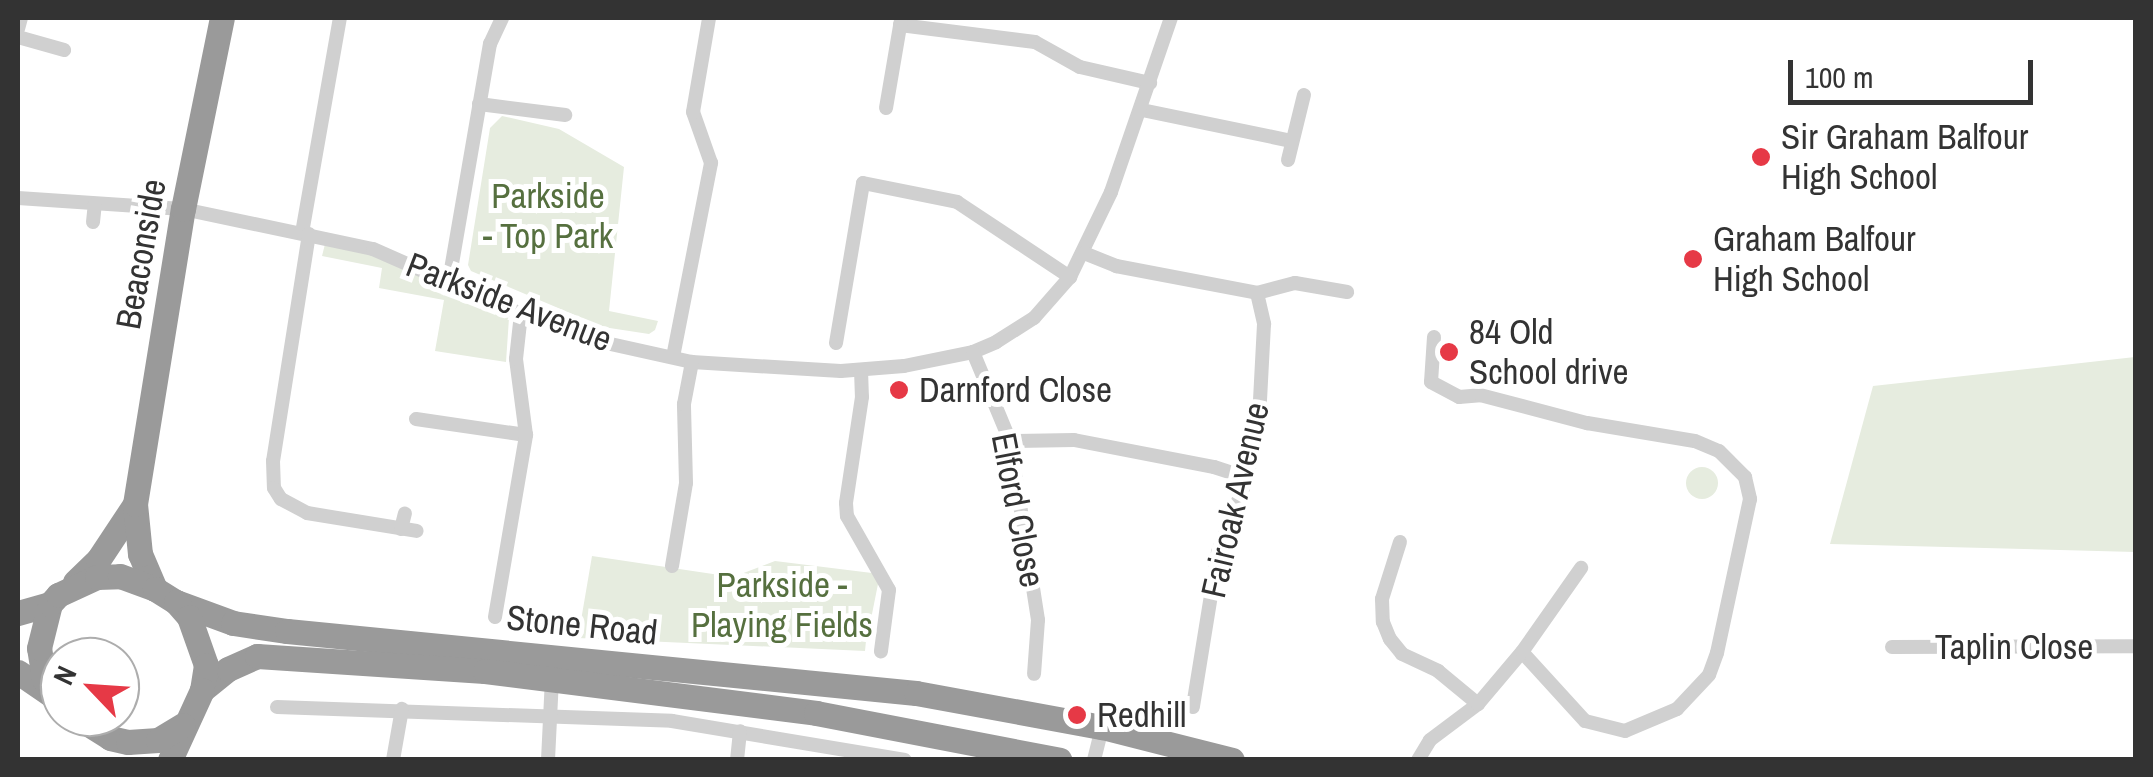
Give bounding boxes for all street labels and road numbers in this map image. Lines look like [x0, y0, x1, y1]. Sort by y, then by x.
street label: Beaconside [107, 176, 175, 332]
street label: Parkside Avenue [400, 243, 618, 361]
street label: Fairoak Avenue [1192, 397, 1278, 603]
street label: Elford Close [982, 429, 1054, 591]
street label: Stone Road [504, 596, 660, 654]
street label: Taplin Close [1935, 626, 2093, 668]

